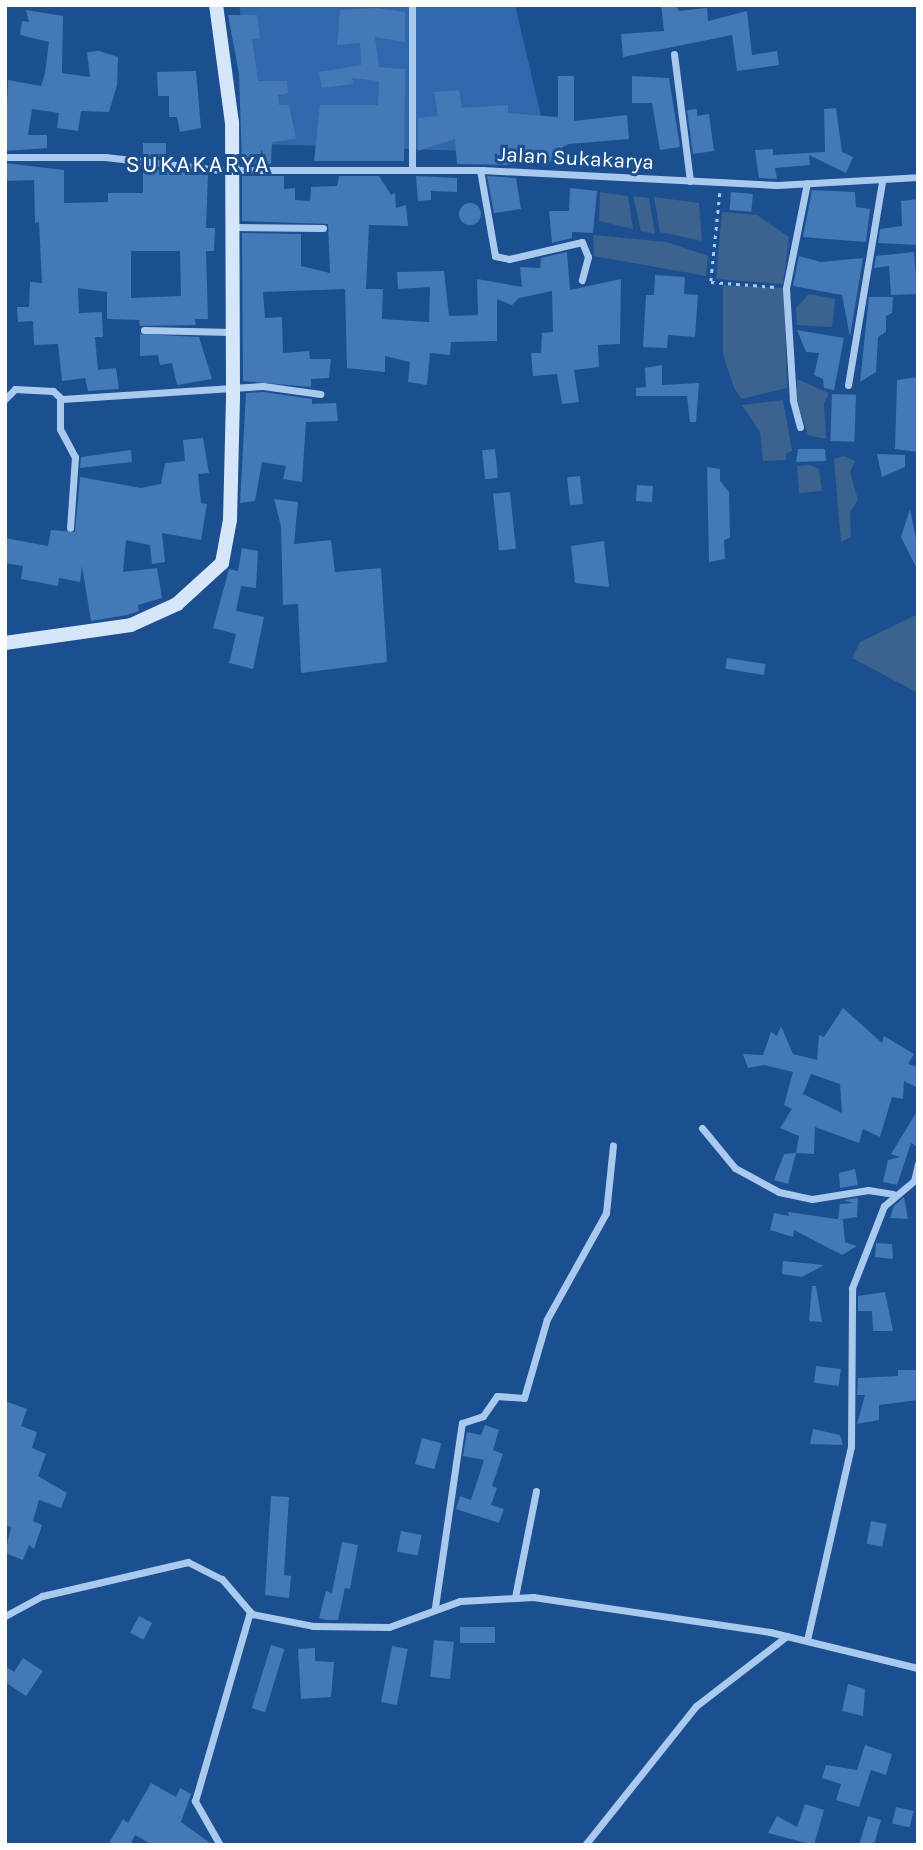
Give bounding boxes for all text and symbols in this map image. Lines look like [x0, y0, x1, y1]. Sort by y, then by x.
street label: Jalan Sukakarya [497, 141, 655, 175]
district label: SUKAKARYA [127, 151, 269, 179]

